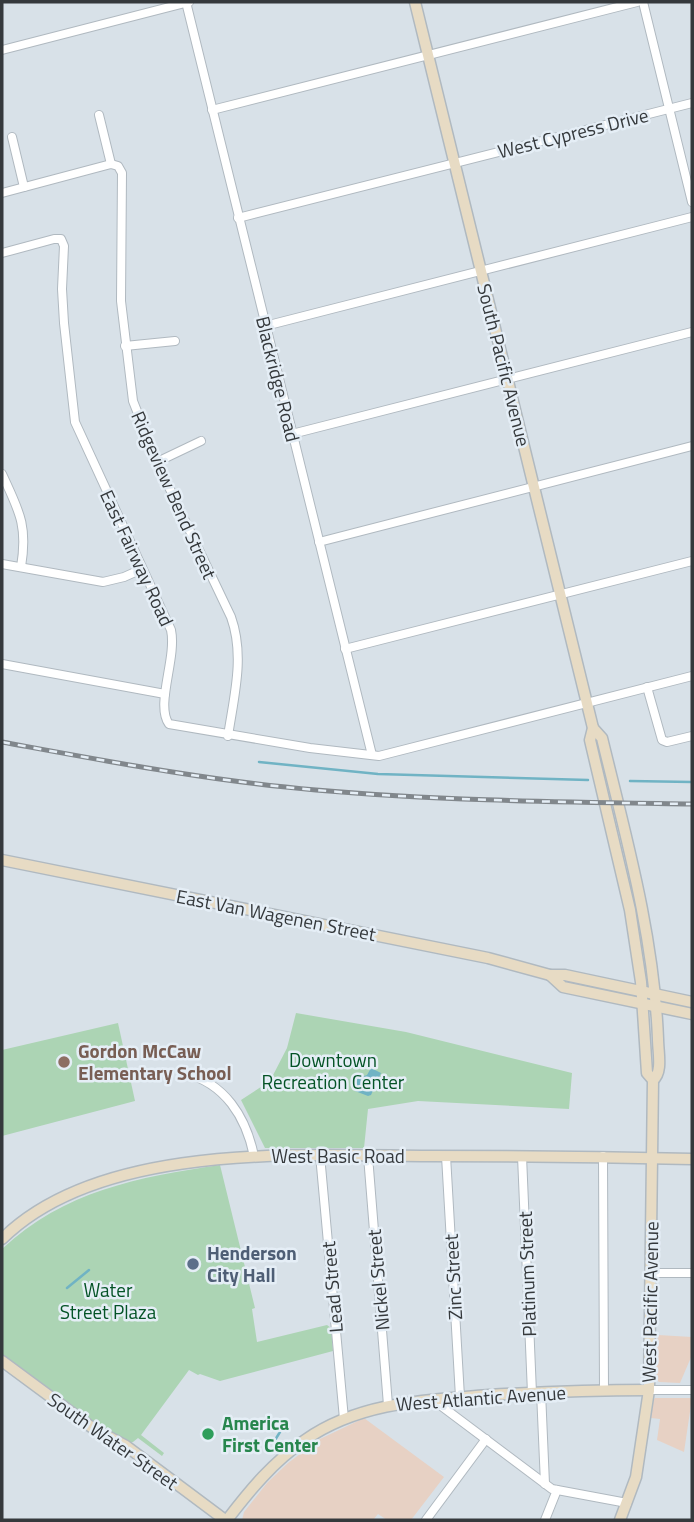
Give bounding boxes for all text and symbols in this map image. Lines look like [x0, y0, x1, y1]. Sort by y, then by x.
street label: West Cypress Drive [494, 100, 651, 165]
street label: South Pacific Avenue [470, 280, 539, 449]
street label: Blackridge Road [249, 313, 308, 445]
street label: Ridgeview Bend Street [124, 406, 225, 584]
street label: East Fairway Road [93, 485, 182, 631]
street label: East Van Wagenen Street [174, 881, 379, 948]
place label: Gordon McCaw Elementary School [78, 1036, 232, 1087]
park label: Downtown Recreation Center [262, 1045, 405, 1096]
marker: Gordon McCaw Elementary School [56, 1054, 72, 1070]
street label: West Basic Road [271, 1141, 405, 1170]
street label: Platinum Street [510, 1211, 543, 1337]
street label: West Pacific Avenue [634, 1221, 665, 1383]
street label: Nickel Street [359, 1228, 396, 1332]
street label: Zinc Street [436, 1233, 469, 1321]
place label: Henderson City Hall [207, 1238, 297, 1289]
street label: Lead Street [313, 1240, 350, 1334]
marker: Henderson City Hall [185, 1256, 201, 1272]
park label: Water Street Plaza [60, 1275, 157, 1326]
street label: West Atlantic Avenue [395, 1377, 567, 1418]
street label: South Water Street [42, 1385, 185, 1497]
place label: America First Center [222, 1408, 318, 1459]
marker: America First Center [200, 1426, 216, 1442]

